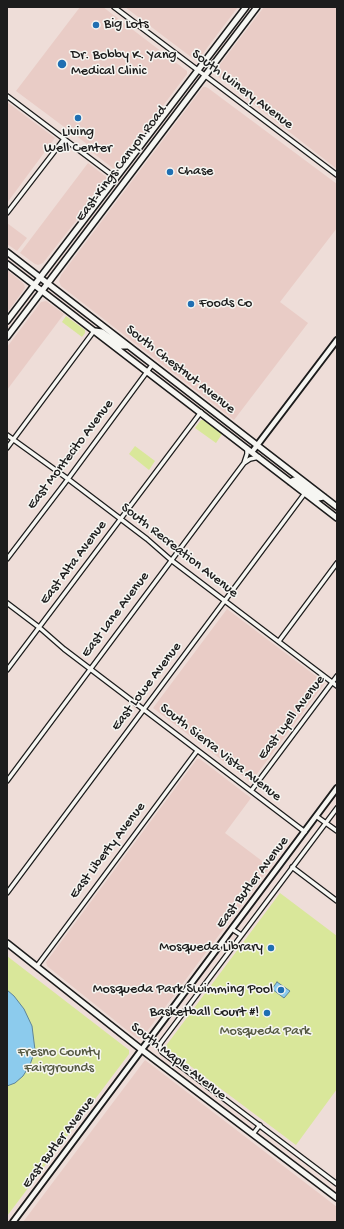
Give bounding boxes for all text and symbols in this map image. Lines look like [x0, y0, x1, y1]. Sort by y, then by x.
place label: Big Lots [104, 17, 149, 33]
marker: Big Lots [91, 20, 101, 30]
street label: South Winery Avenue [188, 46, 296, 134]
place label: Dr. Bobby K. Yang Medical Clinic [71, 48, 177, 80]
marker: Dr. Bobby K. Yang Medical Clinic [56, 58, 68, 70]
street label: East Kings Canyon Road [73, 103, 171, 225]
marker: Living Well Center [73, 113, 83, 123]
place label: Living Well Center [44, 125, 112, 158]
place label: Chase [178, 164, 213, 180]
marker: Chase [165, 167, 175, 177]
place label: Foods Co [199, 296, 252, 312]
marker: Foods Co [186, 299, 196, 309]
street label: South Chestnut Avenue [122, 322, 238, 418]
street label: East Montecito Avenue [24, 397, 118, 513]
street label: South Recreation Avenue [117, 500, 241, 602]
street label: East Alta Avenue [37, 518, 111, 608]
street label: East Lane Avenue [78, 569, 154, 661]
street label: East Lowe Avenue [108, 639, 186, 735]
street label: East Lyell Avenue [255, 672, 329, 764]
street label: South Sierra Vista Avenue [156, 700, 284, 806]
street label: East Liberty Avenue [66, 799, 150, 903]
street label: East Butler Avenue [213, 834, 293, 932]
place label: Mosqueda Library [159, 940, 263, 956]
marker: Mosqueda Library [266, 943, 276, 953]
place label: Mosqueda Park Swimming Pool [93, 982, 273, 998]
marker: Mosqueda Park Swimming Pool [276, 985, 286, 995]
place label: Basketball Court #! [150, 1005, 259, 1021]
marker: Basketball Court #! [262, 1008, 272, 1018]
street label: South Maple Avenue [127, 1019, 229, 1105]
park label: Mosqueda Park [220, 1024, 310, 1040]
park label: Fresno County Fairgrounds [18, 1045, 100, 1078]
street label: East Butler Avenue [19, 1094, 99, 1192]

